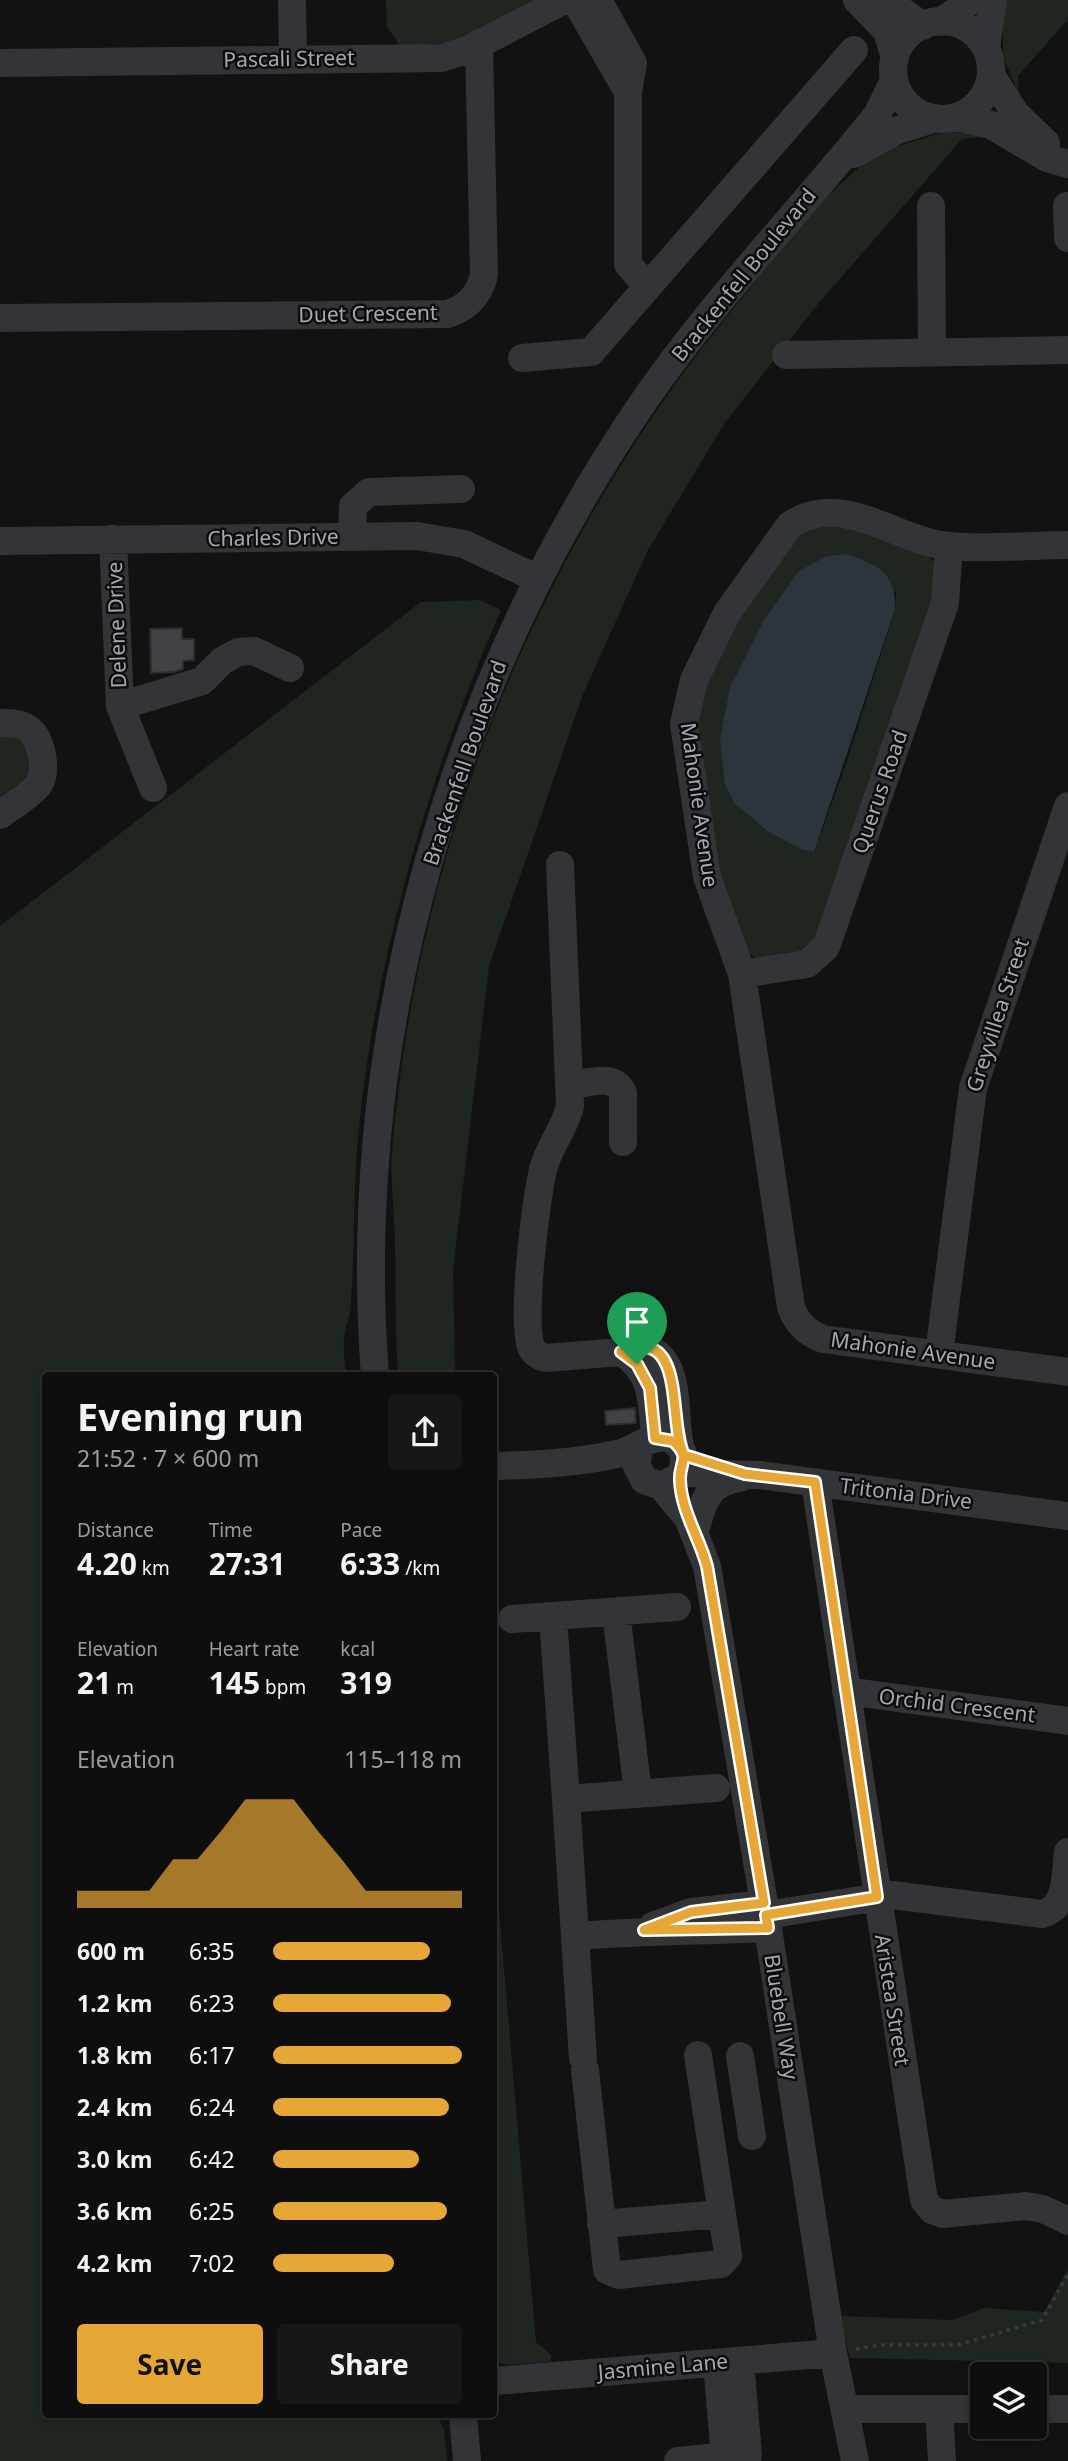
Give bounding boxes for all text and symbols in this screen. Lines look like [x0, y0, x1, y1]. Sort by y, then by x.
street label: Pascali Street [223, 43, 355, 73]
street label: Brackenfell Boulevard [665, 182, 822, 367]
street label: Duet Crescent [298, 298, 438, 328]
street label: Charles Drive [207, 522, 339, 552]
street label: Delene Drive [100, 561, 132, 689]
street label: Brackenfell Boulevard [416, 656, 512, 869]
street label: Mahonie Avenue [675, 721, 725, 889]
street label: Querus Road [845, 726, 913, 857]
street label: Greyvillea Street [959, 934, 1035, 1095]
pin [607, 1292, 667, 1364]
icon: arrive [618, 1303, 656, 1341]
street label: Mahonie Avenue [829, 1325, 997, 1375]
text: Evening run [77, 1390, 304, 1442]
button: share [388, 1395, 462, 1469]
text: 21:52 · 7 × 600 m [77, 1442, 259, 1474]
street label: Tritonia Drive [839, 1471, 974, 1515]
text: Distance [77, 1517, 154, 1543]
text: Time [209, 1517, 253, 1543]
text: Pace [340, 1517, 382, 1543]
text: 4.20 [77, 1543, 137, 1584]
text: 27:31 [209, 1543, 286, 1584]
text: 6:33 [340, 1543, 400, 1584]
text: km [137, 1555, 170, 1581]
text: /km [400, 1555, 440, 1581]
text: Elevation [77, 1636, 158, 1662]
text: Heart rate [209, 1636, 299, 1662]
text: kcal [340, 1636, 375, 1662]
text: 21 [77, 1662, 111, 1703]
text: 145 [209, 1662, 260, 1703]
text: 319 [340, 1662, 392, 1703]
text: m [111, 1674, 134, 1700]
text: bpm [260, 1674, 306, 1700]
street label: Orchid Crescent [877, 1682, 1037, 1729]
text: Elevation [77, 1743, 175, 1775]
text: 115–118 m [344, 1743, 462, 1775]
street label: Aristea Street [869, 1932, 917, 2068]
text: 600 m [77, 1935, 145, 1967]
text: 6:35 [189, 1935, 235, 1967]
street label: Bluebell Way [758, 1952, 806, 2082]
text: 1.2 km [77, 1987, 152, 2019]
text: 6:23 [189, 1987, 235, 2019]
text: 1.8 km [77, 2039, 152, 2071]
text: 6:17 [189, 2039, 235, 2071]
text: 2.4 km [77, 2091, 152, 2123]
text: 6:24 [189, 2091, 235, 2123]
text: 3.0 km [77, 2143, 152, 2175]
text: 6:42 [189, 2143, 235, 2175]
text: 3.6 km [77, 2195, 152, 2227]
text: 6:25 [189, 2195, 235, 2227]
text: 4.2 km [77, 2247, 152, 2279]
text: 7:02 [189, 2247, 235, 2279]
button: Save [77, 2324, 263, 2404]
button: Share [277, 2324, 462, 2404]
street label: Jasmine Lane [595, 2346, 729, 2386]
map controls [970, 2362, 1047, 2439]
button: layers [970, 2362, 1047, 2439]

